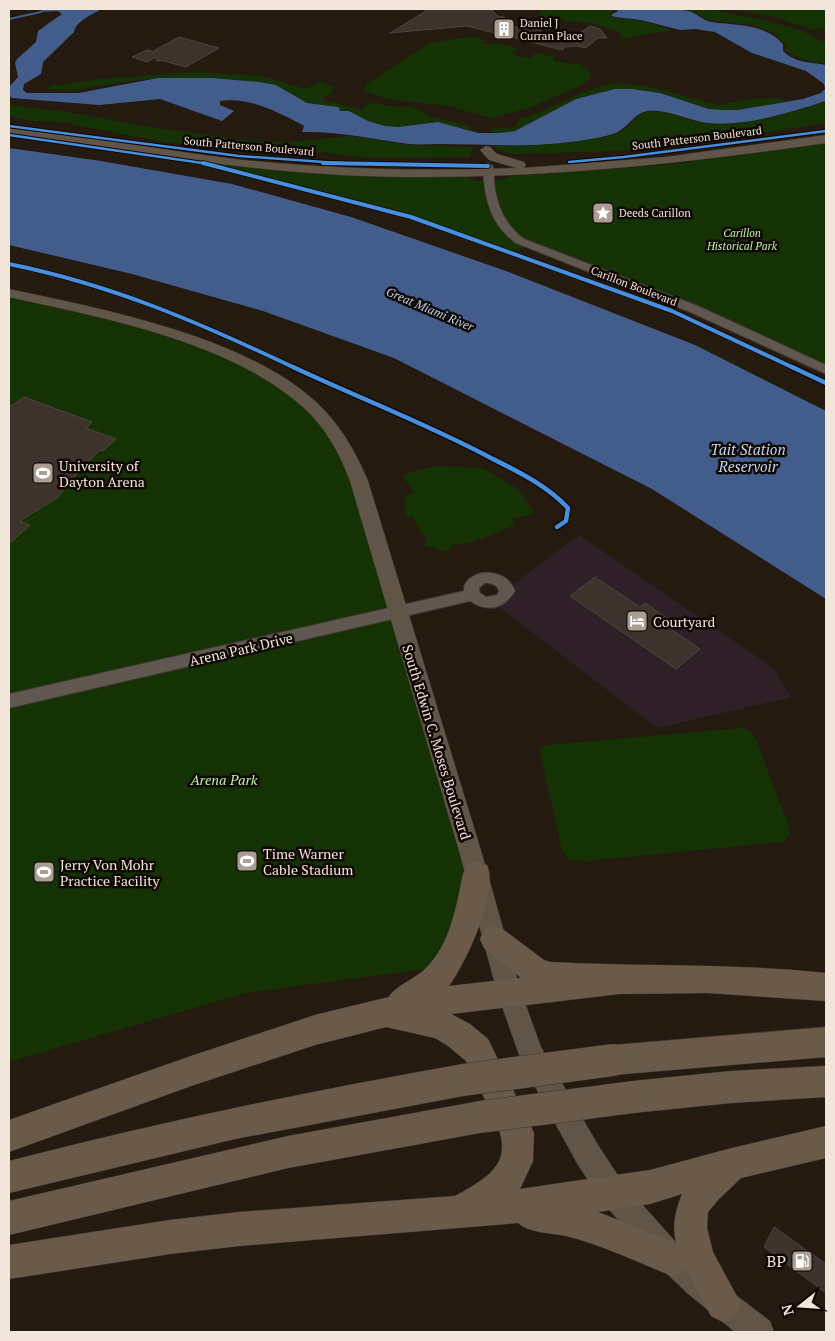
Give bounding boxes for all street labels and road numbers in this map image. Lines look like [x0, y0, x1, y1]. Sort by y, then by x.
street label: South Patterson Boulevard [631, 123, 763, 153]
street label: South Patterson Boulevard [183, 133, 315, 159]
street label: Carillon Boulevard [589, 263, 679, 309]
street label: Arena Park Drive [187, 628, 295, 670]
street label: South Edwin C. Moses Boulevard [398, 642, 476, 842]

